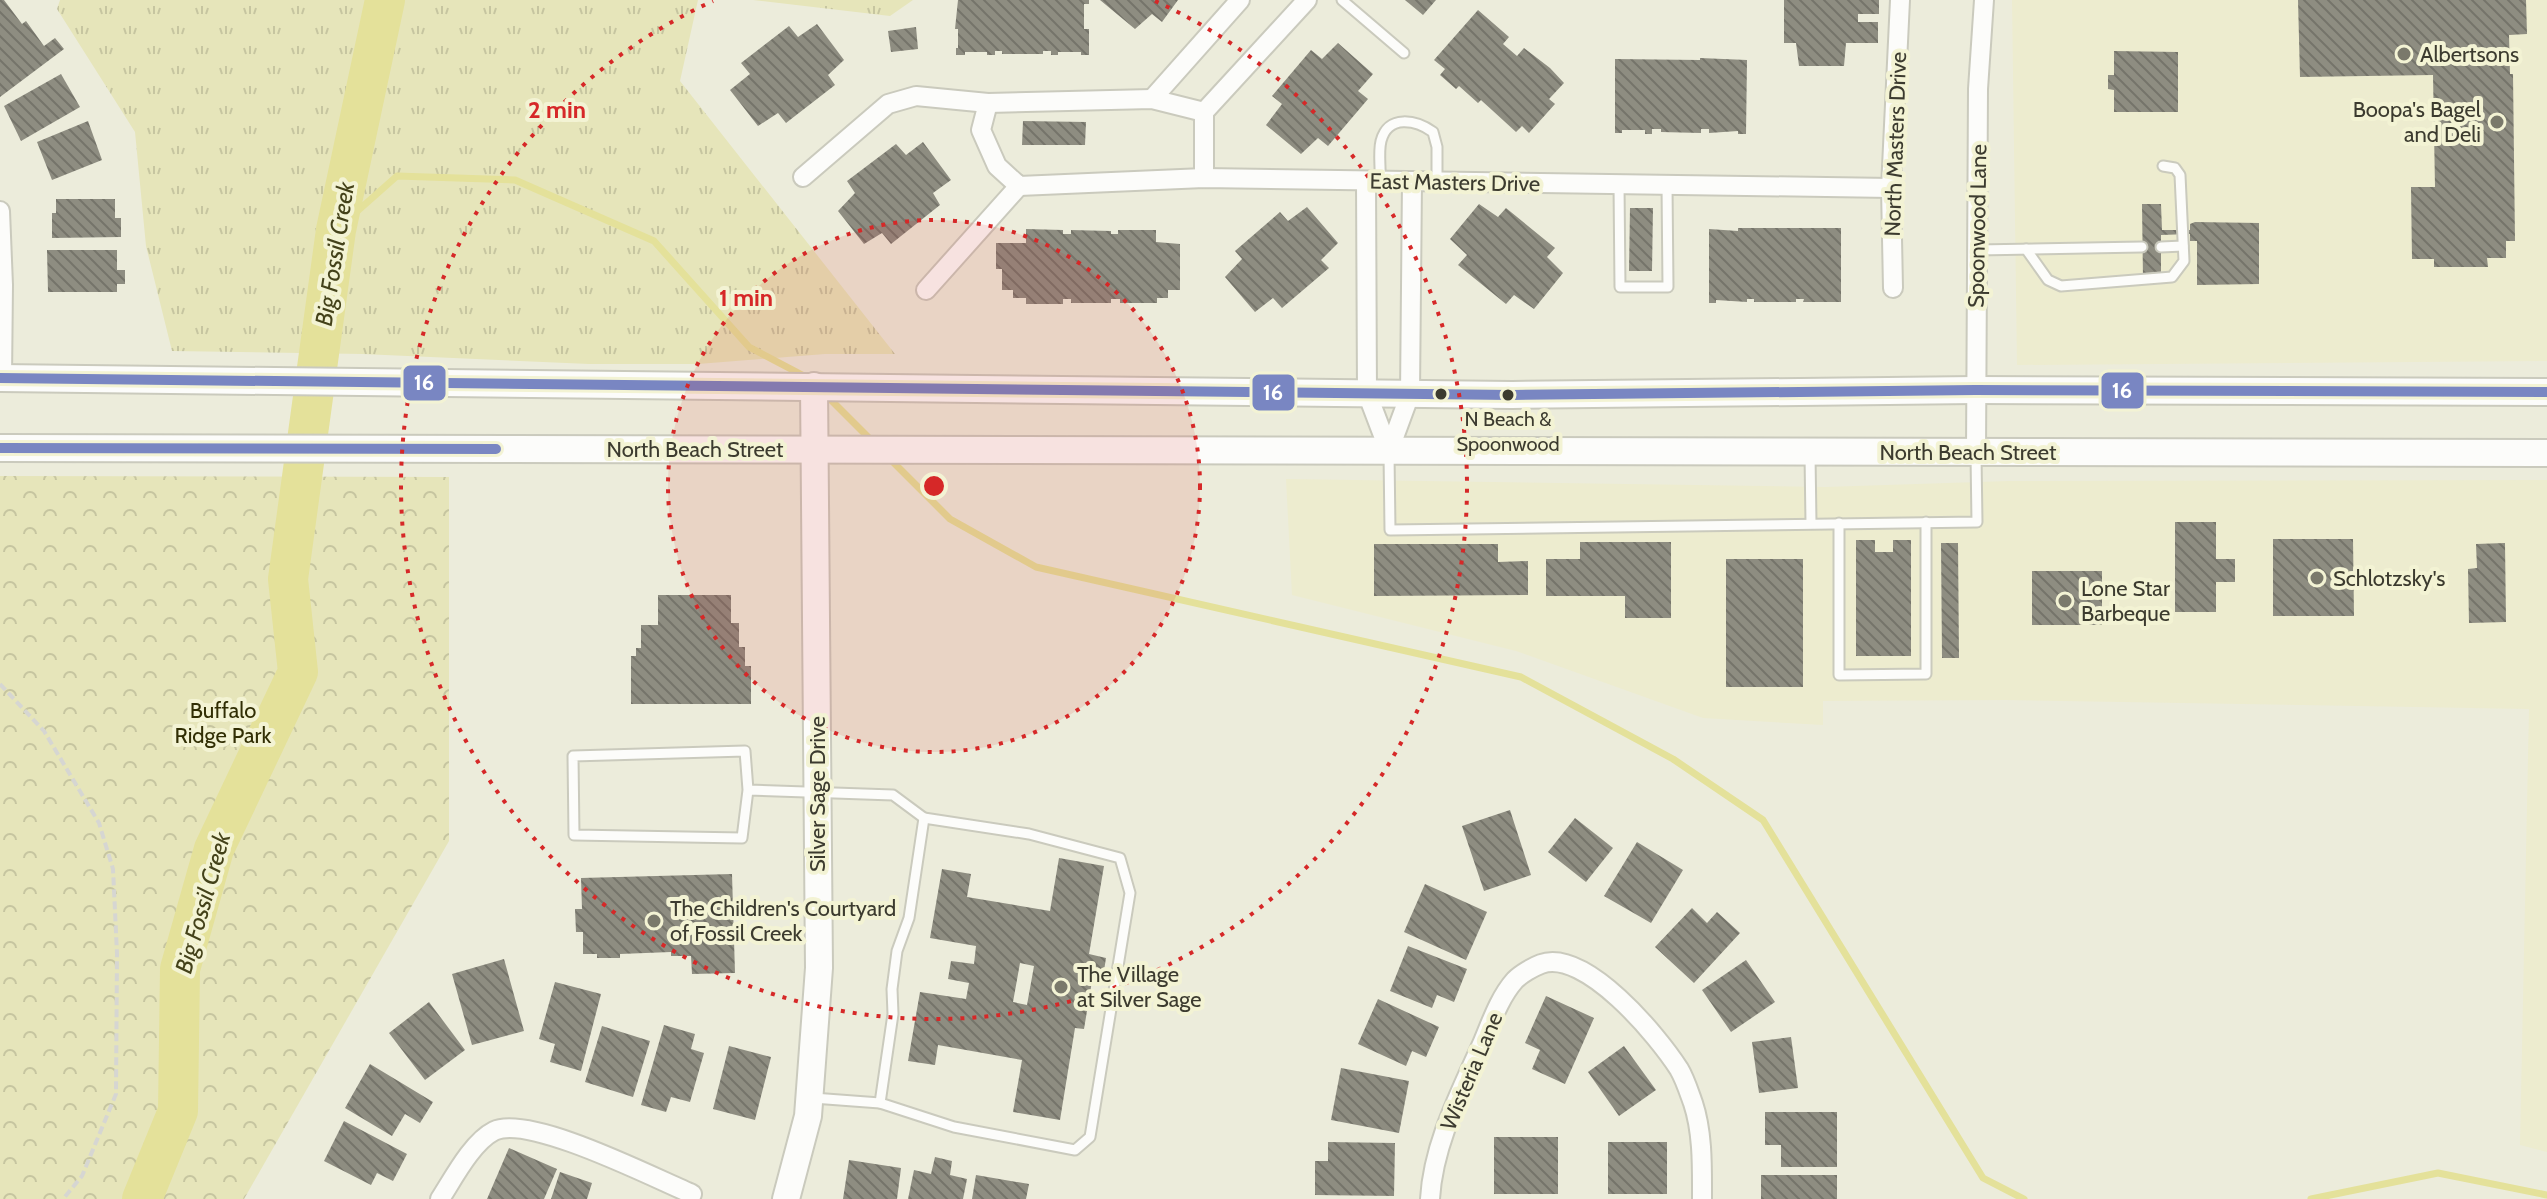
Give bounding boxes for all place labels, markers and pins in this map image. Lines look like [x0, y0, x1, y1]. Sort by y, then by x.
place label: Albertsons [2420, 41, 2519, 68]
marker: Albertsons [2395, 45, 2413, 63]
place label: Boopa's Bagel and Deli [2353, 96, 2482, 148]
marker: Boopa's Bagel and Deli [2488, 113, 2506, 131]
unlabelled marker [1433, 386, 1449, 402]
marker: N Beach & Spoonwood [1500, 387, 1516, 403]
place label: N Beach & Spoonwood [1456, 407, 1560, 456]
centre of rings [920, 472, 948, 500]
place label: Schlotzsky's [2333, 565, 2445, 592]
marker: Schlotzsky's [2308, 569, 2326, 587]
place label: Lone Star Barbeque [2081, 575, 2170, 627]
marker: Lone Star Barbeque [2056, 592, 2074, 610]
place label: The Children's Courtyard of Fossil Creek [670, 895, 896, 947]
marker: The Children's Courtyard of Fossil Creek [645, 912, 663, 930]
place label: The Village at Silver Sage [1077, 961, 1202, 1013]
marker: The Village at Silver Sage [1052, 978, 1070, 996]

